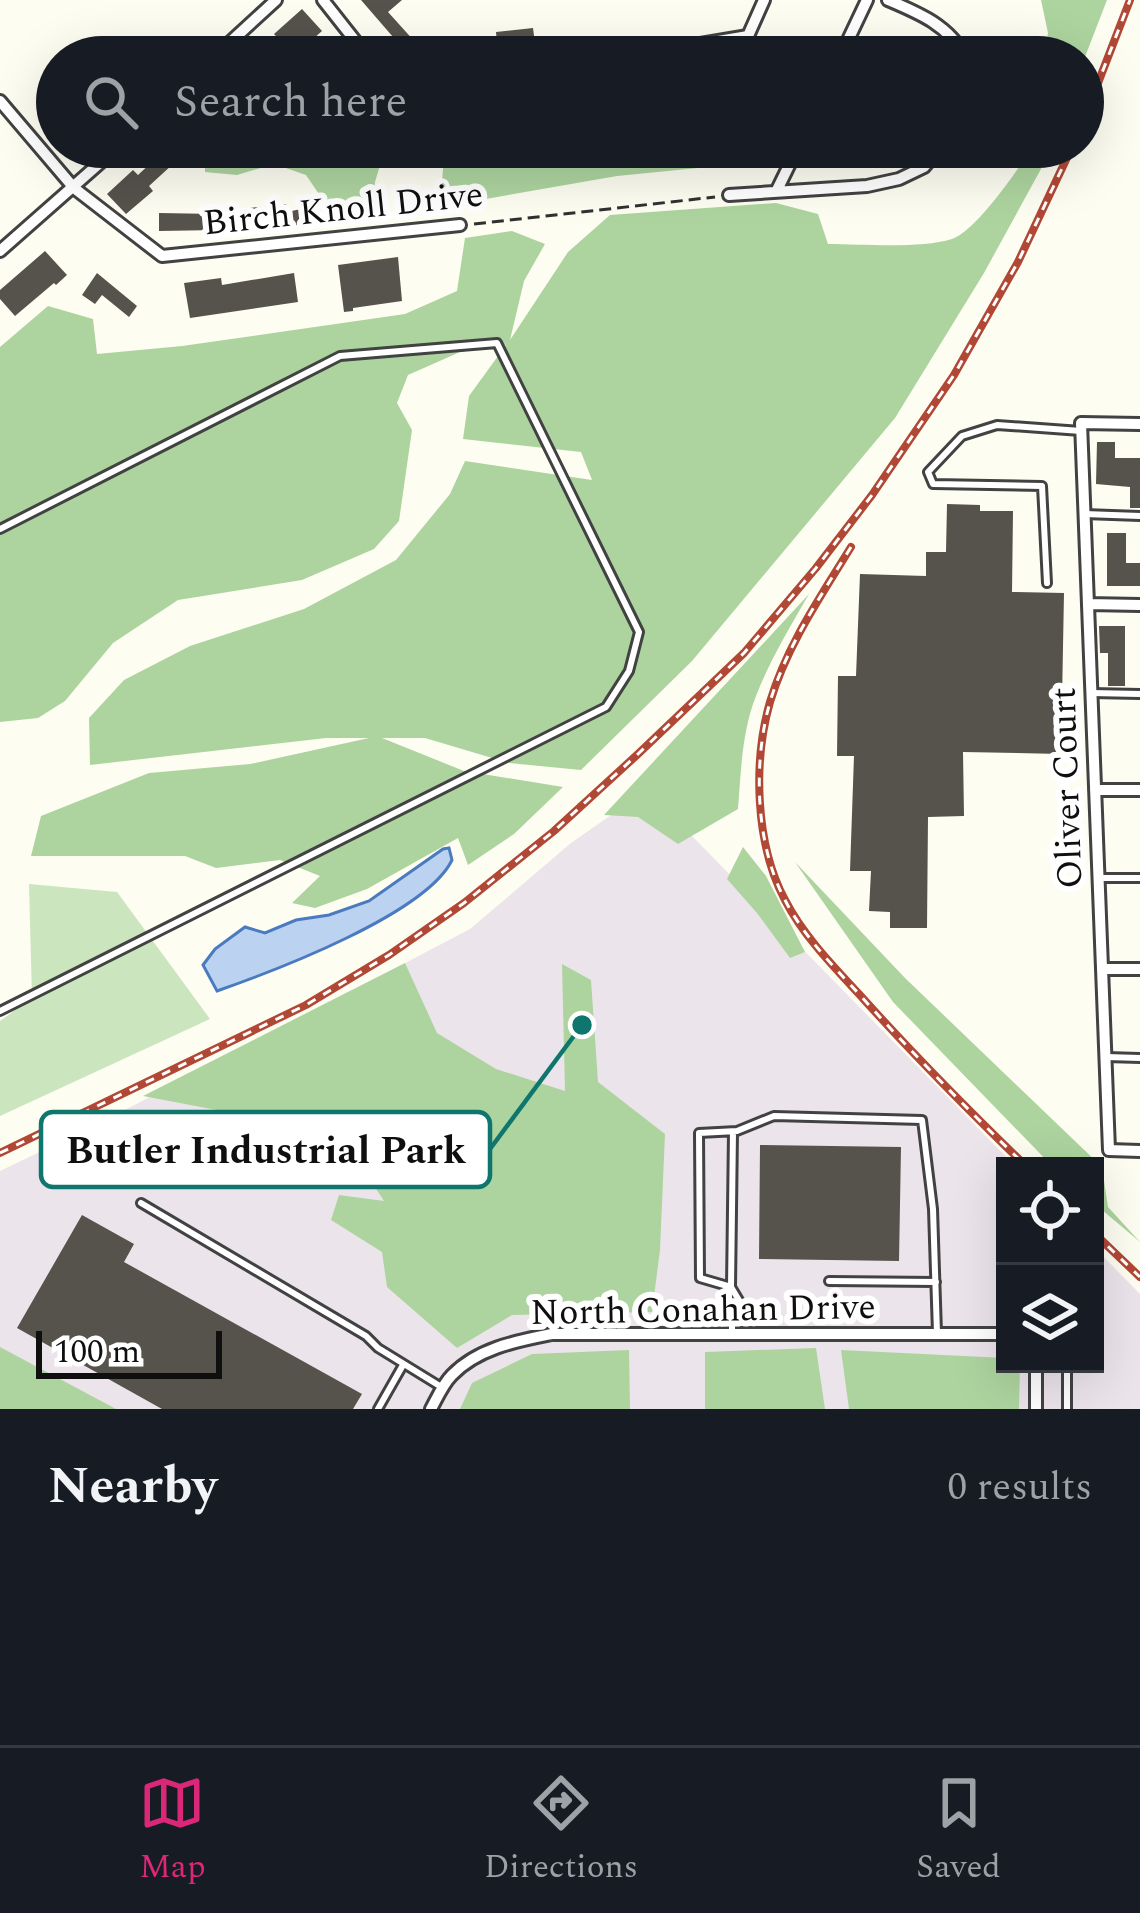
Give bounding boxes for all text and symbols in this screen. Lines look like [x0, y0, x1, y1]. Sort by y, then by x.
search box [36, 36, 1104, 168]
text: Search here [174, 68, 407, 137]
icon: search [78, 69, 144, 135]
street label: Birch Knoll Drive [201, 167, 486, 252]
street label: Oliver Court [1036, 686, 1099, 890]
callout: Butler Industrial Park [41, 1112, 490, 1187]
text: Butler Industrial Park [66, 1122, 467, 1181]
map controls [996, 1157, 1104, 1373]
button: locate [996, 1157, 1104, 1265]
button: layers [996, 1265, 1104, 1373]
street label: North Conahan Drive [530, 1280, 876, 1341]
scale bar [36, 1325, 222, 1378]
text: 100 m [54, 1327, 140, 1377]
text: Nearby [48, 1448, 217, 1526]
text: 0 results [948, 1458, 1092, 1517]
tab: Map [139, 1770, 206, 1892]
tab: Directions [484, 1770, 638, 1892]
tab: Saved [916, 1770, 1001, 1892]

